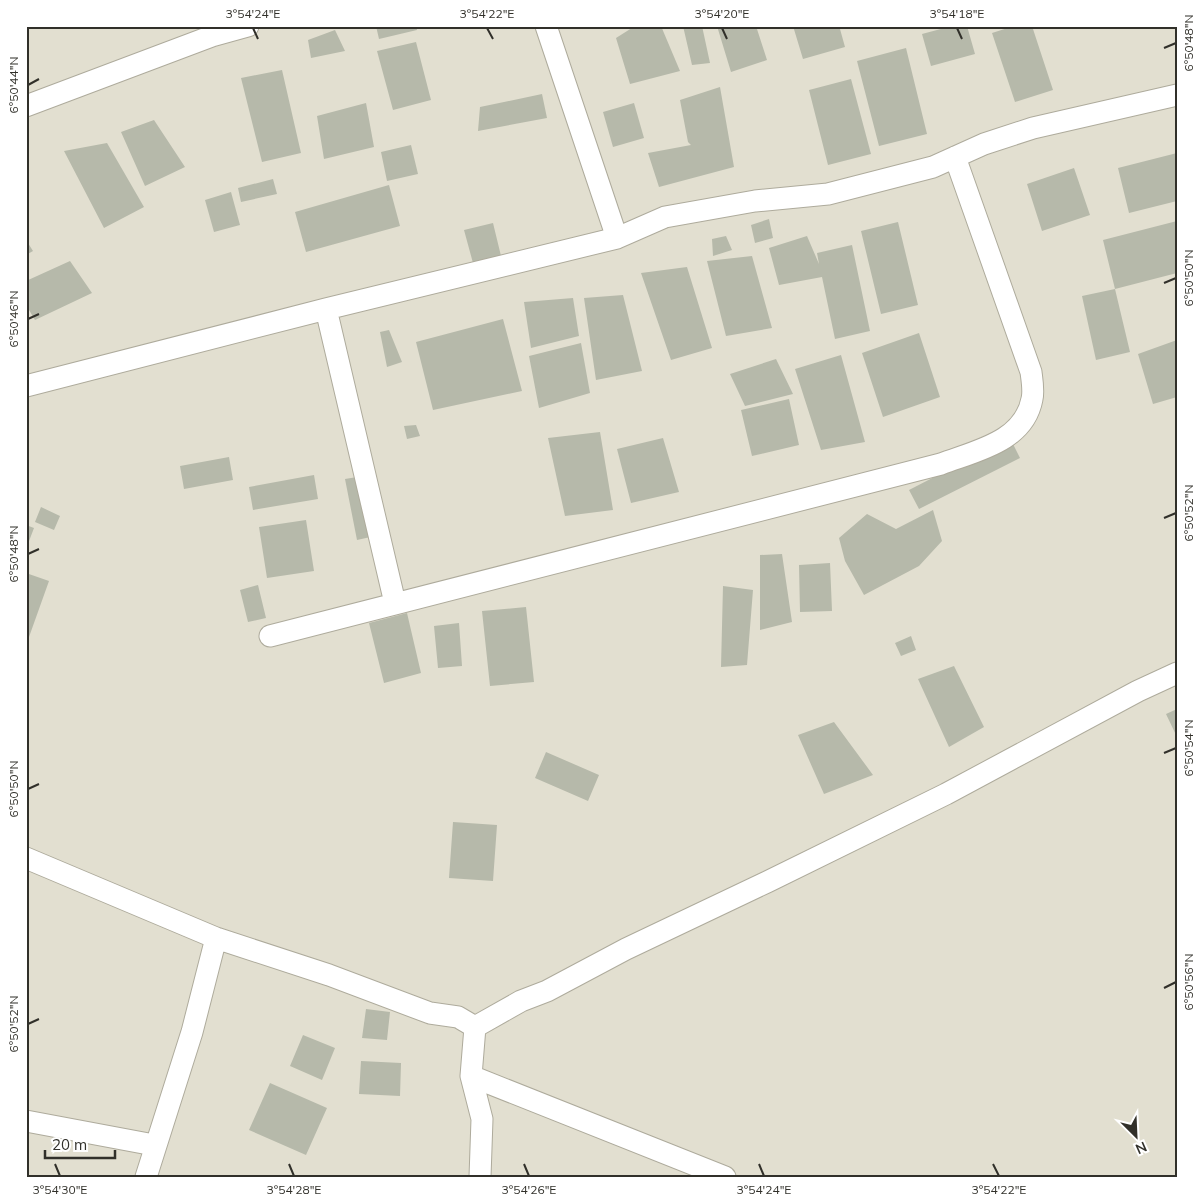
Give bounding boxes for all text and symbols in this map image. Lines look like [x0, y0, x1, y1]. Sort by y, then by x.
text: 3°54'24"E [226, 6, 280, 21]
text: 3°54'22"E [460, 6, 514, 21]
text: 3°54'20"E [695, 6, 749, 21]
text: 3°54'18"E [930, 6, 984, 21]
text: 6°50'48"N [1181, 15, 1196, 71]
text: 6°50'44"N [6, 57, 21, 113]
text: 6°50'50"N [1181, 250, 1196, 306]
text: 6°50'46"N [6, 291, 21, 347]
text: 6°50'52"N [1181, 485, 1196, 541]
text: 6°50'48"N [6, 526, 21, 582]
text: 6°50'54"N [1181, 720, 1196, 776]
text: 6°50'50"N [6, 761, 21, 817]
text: 6°50'56"N [1181, 954, 1196, 1010]
text: 6°50'52"N [6, 996, 21, 1052]
north arrow [1110, 1110, 1160, 1160]
scale bar [45, 1128, 115, 1160]
text: 20 m [52, 1135, 87, 1154]
text: N [1133, 1138, 1150, 1158]
text: 3°54'30"E [33, 1182, 87, 1197]
text: 3°54'28"E [267, 1182, 321, 1197]
text: 3°54'26"E [502, 1182, 556, 1197]
text: 3°54'24"E [737, 1182, 791, 1197]
text: 3°54'22"E [972, 1182, 1026, 1197]

